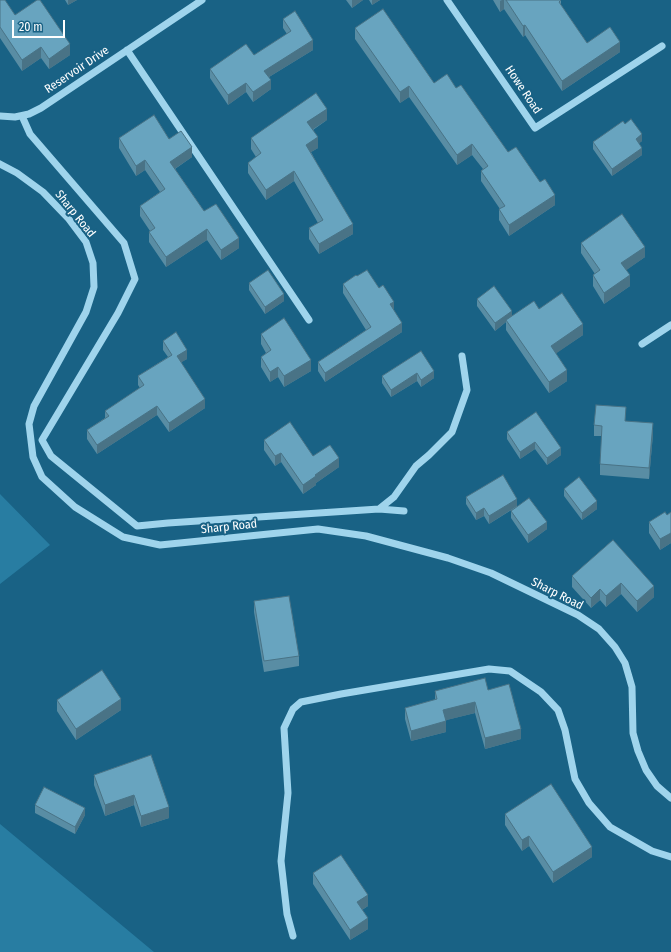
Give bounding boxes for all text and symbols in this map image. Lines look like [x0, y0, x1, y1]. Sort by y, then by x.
scale bar [14, 12, 67, 38]
text: 20 m [19, 20, 43, 34]
street label: Reservoir Drive [42, 43, 112, 97]
street label: Howe Road [502, 63, 544, 117]
street label: Sharp Road [52, 188, 98, 240]
street label: Sharp Road [200, 517, 258, 537]
street label: Sharp Road [529, 575, 585, 613]

